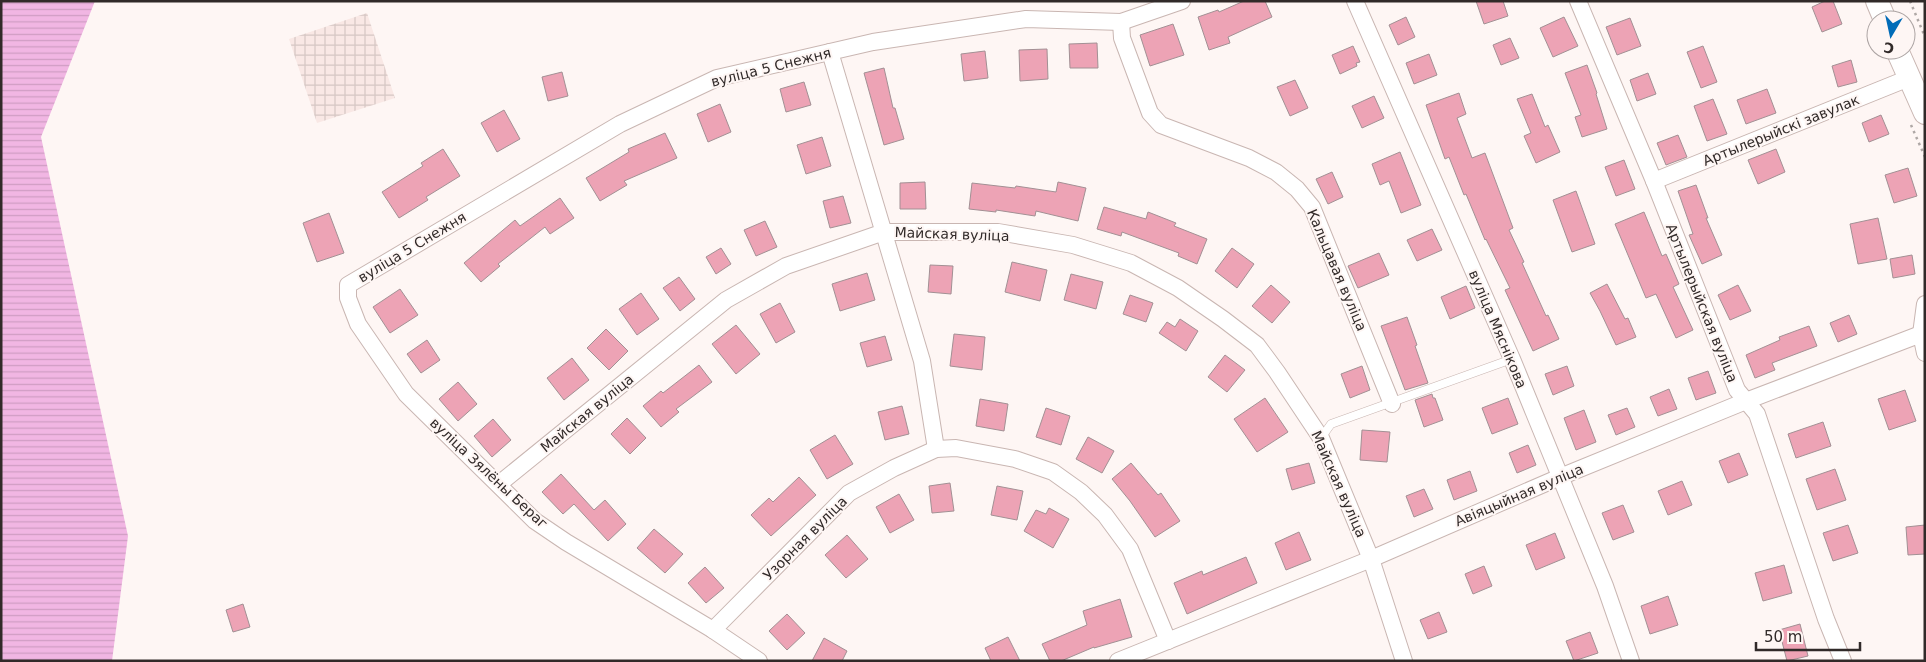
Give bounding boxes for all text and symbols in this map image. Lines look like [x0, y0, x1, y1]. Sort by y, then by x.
north arrow [1866, 10, 1916, 60]
text: С [1883, 39, 1895, 57]
street label: вуліца 5 Снежня [709, 44, 833, 90]
street label: Артылерыйскі завулак [1700, 91, 1862, 169]
street label: Кальцавая вуліца [1304, 207, 1370, 333]
street label: вуліца 5 Снежня [355, 208, 469, 286]
street label: Артылерыйская вуліца [1663, 221, 1741, 385]
street label: Майская вуліца [894, 224, 1010, 244]
street label: вуліца Мяснікова [1466, 267, 1530, 391]
street label: Майская вуліца [537, 371, 637, 455]
street label: вуліца Зялёны Бераг [427, 414, 551, 532]
street label: Майская вуліца [1308, 428, 1370, 540]
street label: Авіяцыйная вуліца [1452, 461, 1586, 529]
street label: Узорная вуліца [760, 493, 850, 583]
scale bar [1756, 620, 1860, 652]
text: 50 m [1764, 628, 1802, 646]

